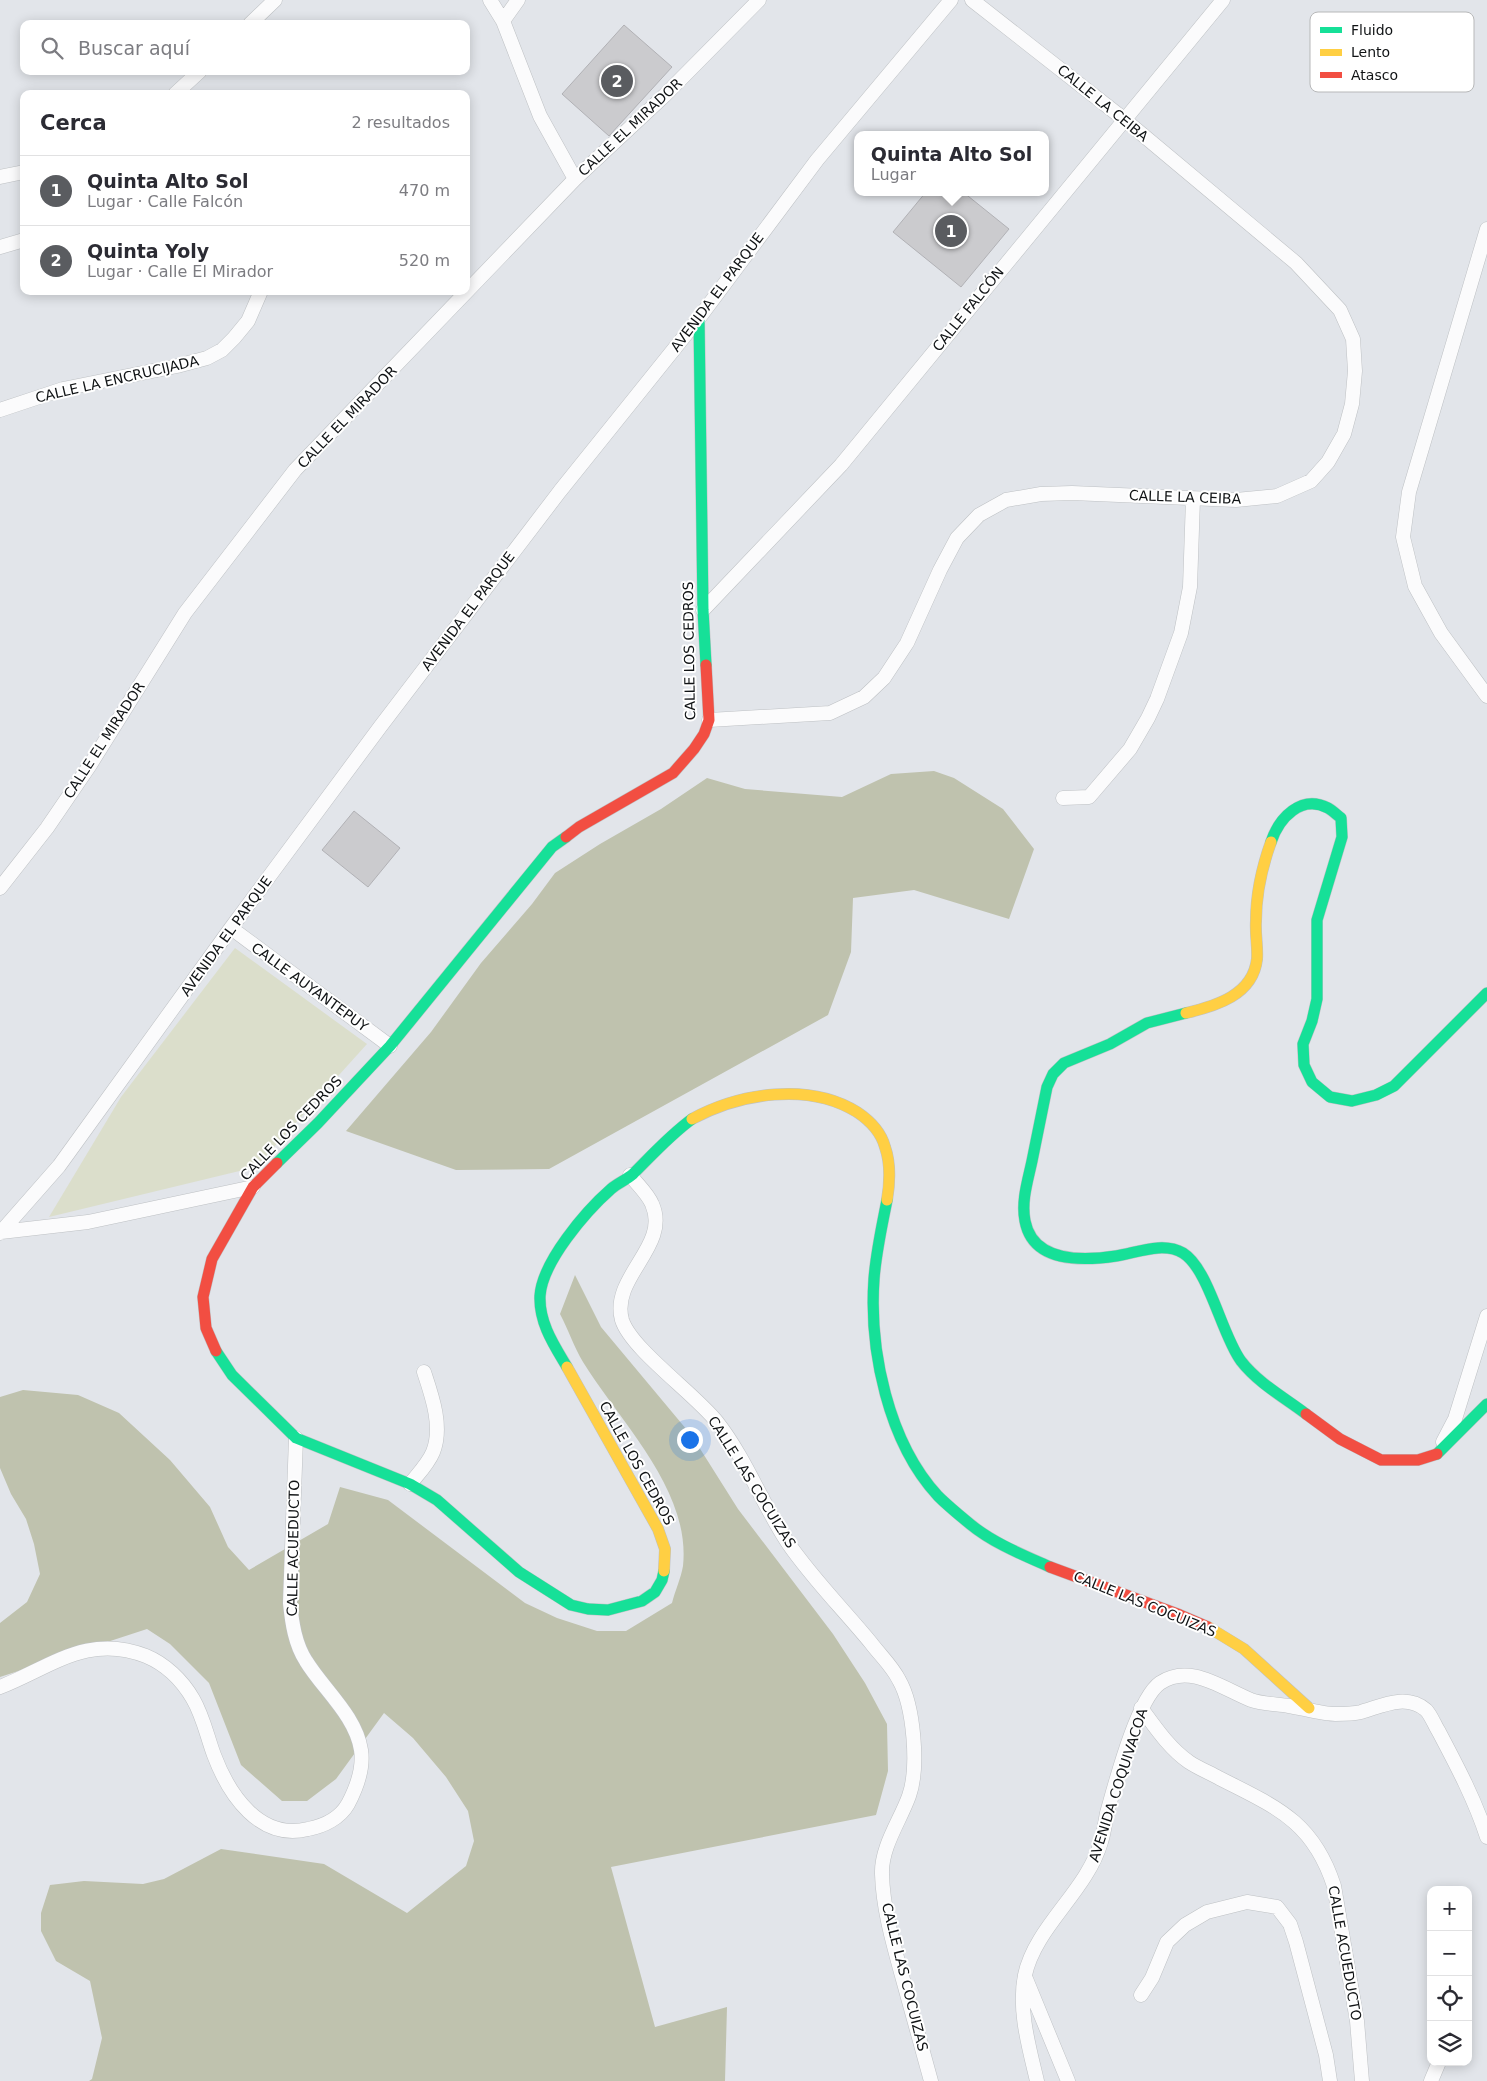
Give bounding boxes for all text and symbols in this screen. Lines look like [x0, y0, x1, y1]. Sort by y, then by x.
legend [1310, 12, 1474, 92]
search box [20, 20, 470, 75]
text: Fluido [1351, 22, 1393, 38]
icon: search [38, 34, 66, 62]
text: Buscar aquí [78, 37, 190, 59]
text: Lento [1351, 44, 1390, 60]
street label: CALLE LA CEIBA [1054, 61, 1152, 145]
pin: 2 [601, 62, 633, 100]
text: Atasco [1351, 67, 1398, 83]
street label: CALLE EL MIRADOR [575, 75, 685, 179]
text: Cerca [40, 111, 107, 135]
text: 2 resultados [351, 113, 450, 132]
popup [854, 131, 1049, 196]
text: Quinta Alto Sol [871, 143, 1032, 165]
text: Lugar [871, 165, 916, 184]
text: Quinta Alto Sol [87, 170, 248, 192]
text: 1 [50, 181, 62, 200]
text: 470 m [399, 181, 450, 200]
text: Lugar · Calle Falcón [87, 192, 243, 211]
pin: 1 [935, 212, 967, 250]
street label: AVENIDA EL PARQUE [667, 230, 767, 354]
text: Quinta Yoly [87, 240, 209, 262]
text: 2 [50, 251, 62, 270]
text: 520 m [399, 251, 450, 270]
text: Lugar · Calle El Mirador [87, 262, 273, 281]
street label: CALLE FALCÓN [928, 263, 1007, 354]
street label: CALLE LA ENCRUCIJADA [34, 352, 201, 406]
street label: CALLE EL MIRADOR [294, 362, 400, 471]
street label: CALLE LA CEIBA [1129, 487, 1242, 507]
street label: AVENIDA EL PARQUE [418, 549, 518, 673]
street label: CALLE LOS CEDROS [680, 581, 698, 721]
street label: CALLE EL MIRADOR [60, 678, 148, 801]
street label: AVENIDA EL PARQUE [177, 873, 275, 999]
street label: CALLE AUYANTEPUY [249, 939, 372, 1035]
street label: CALLE LOS CEDROS [237, 1072, 345, 1184]
street label: CALLE LOS CEDROS [596, 1398, 678, 1528]
street label: CALLE LAS COCUIZAS [705, 1413, 799, 1551]
your location [677, 1427, 703, 1453]
street label: CALLE ACUEDUCTO [284, 1479, 302, 1617]
street label: CALLE LAS COCUIZAS [1071, 1568, 1219, 1640]
street label: AVENIDA COQUIVACOA [1086, 1706, 1151, 1864]
street label: CALLE ACUEDUCTO [1325, 1884, 1365, 2022]
map controls [1427, 1886, 1472, 2066]
button: + [1427, 1886, 1472, 1931]
street label: CALLE LAS COCUIZAS [879, 1901, 931, 2053]
button: − [1427, 1931, 1472, 1976]
button: locate [1427, 1976, 1472, 2021]
button: layers [1427, 2021, 1472, 2066]

